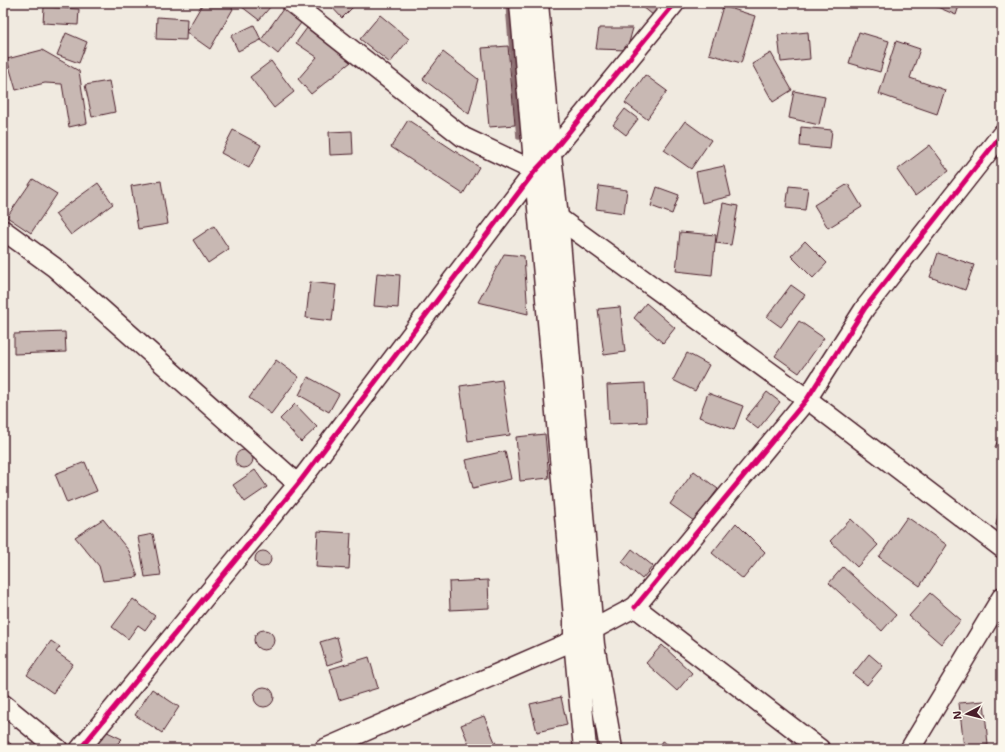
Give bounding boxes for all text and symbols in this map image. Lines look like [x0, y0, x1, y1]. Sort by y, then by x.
north arrow [947, 694, 987, 734]
text: N [950, 710, 966, 720]

